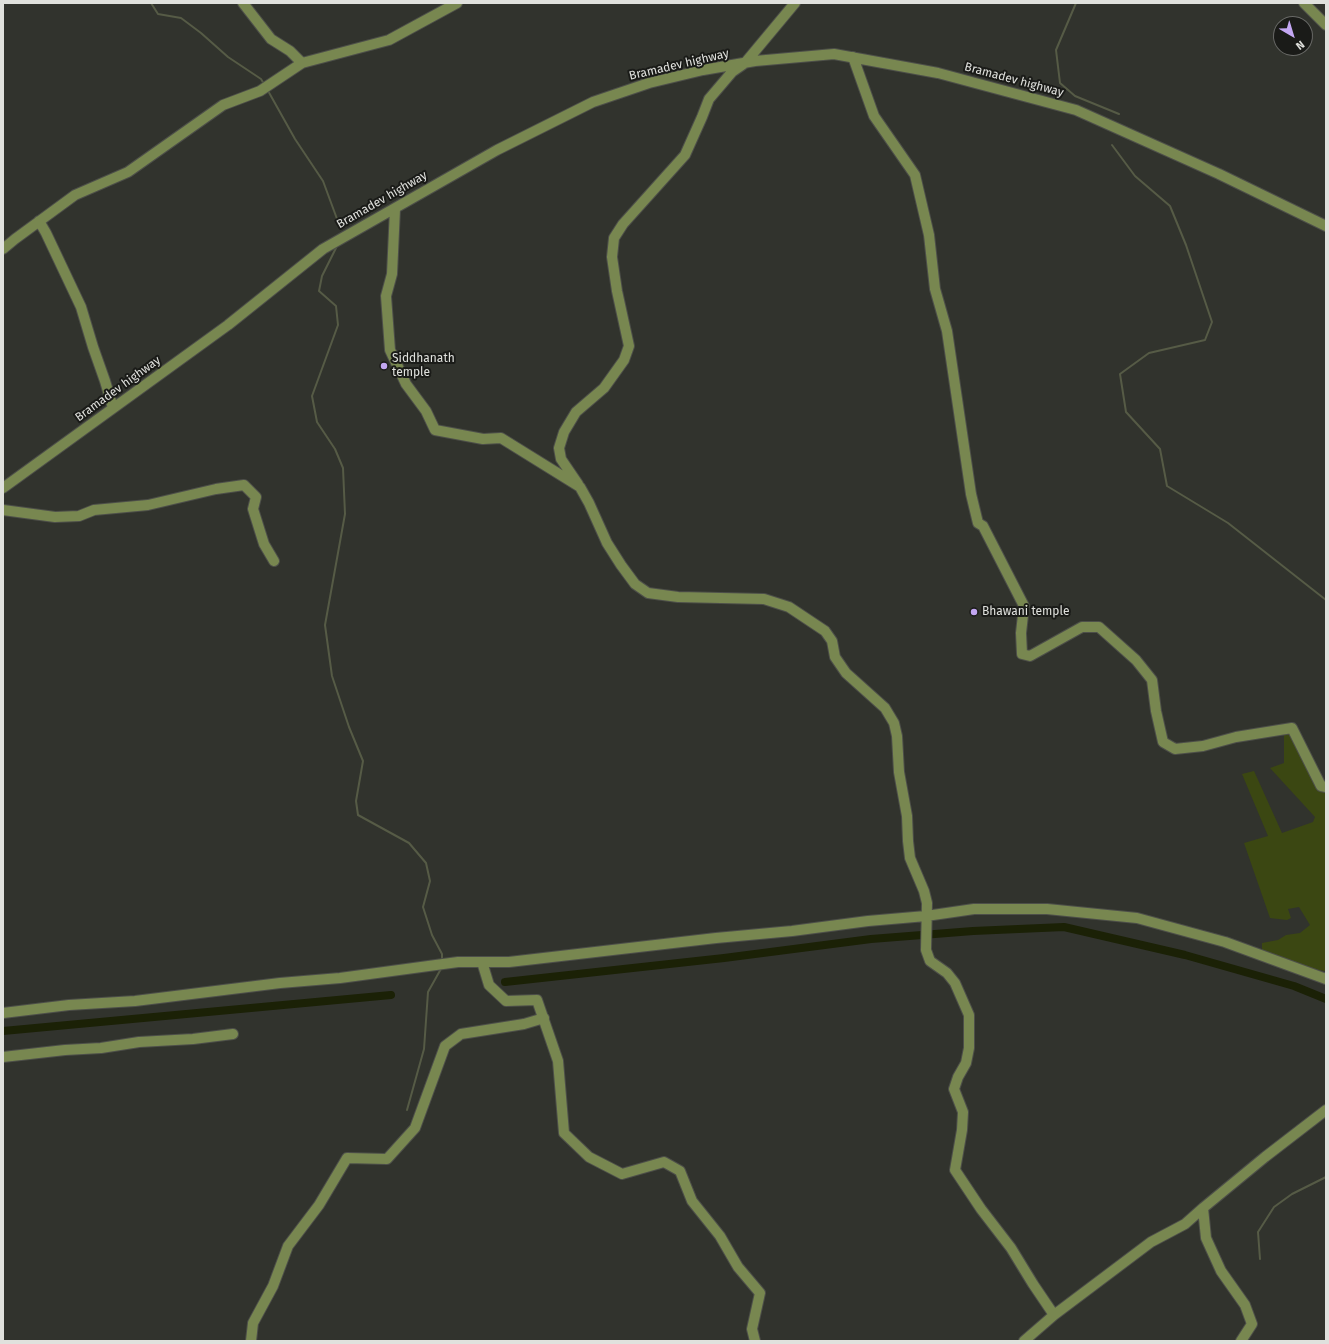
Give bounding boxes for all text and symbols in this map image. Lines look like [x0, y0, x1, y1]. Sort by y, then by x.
north arrow [1273, 16, 1313, 56]
text: N [1293, 38, 1307, 52]
street label: Bramadev highway [628, 47, 730, 83]
street label: Bramadev highway [963, 60, 1065, 100]
street label: Bramadev highway [334, 168, 430, 232]
place label: Siddhanath temple [392, 352, 455, 380]
street label: Bramadev highway [73, 353, 163, 425]
marker: Siddhanath temple [379, 361, 389, 371]
place label: Bhawani temple [982, 605, 1069, 619]
marker: Bhawani temple [969, 607, 979, 617]

